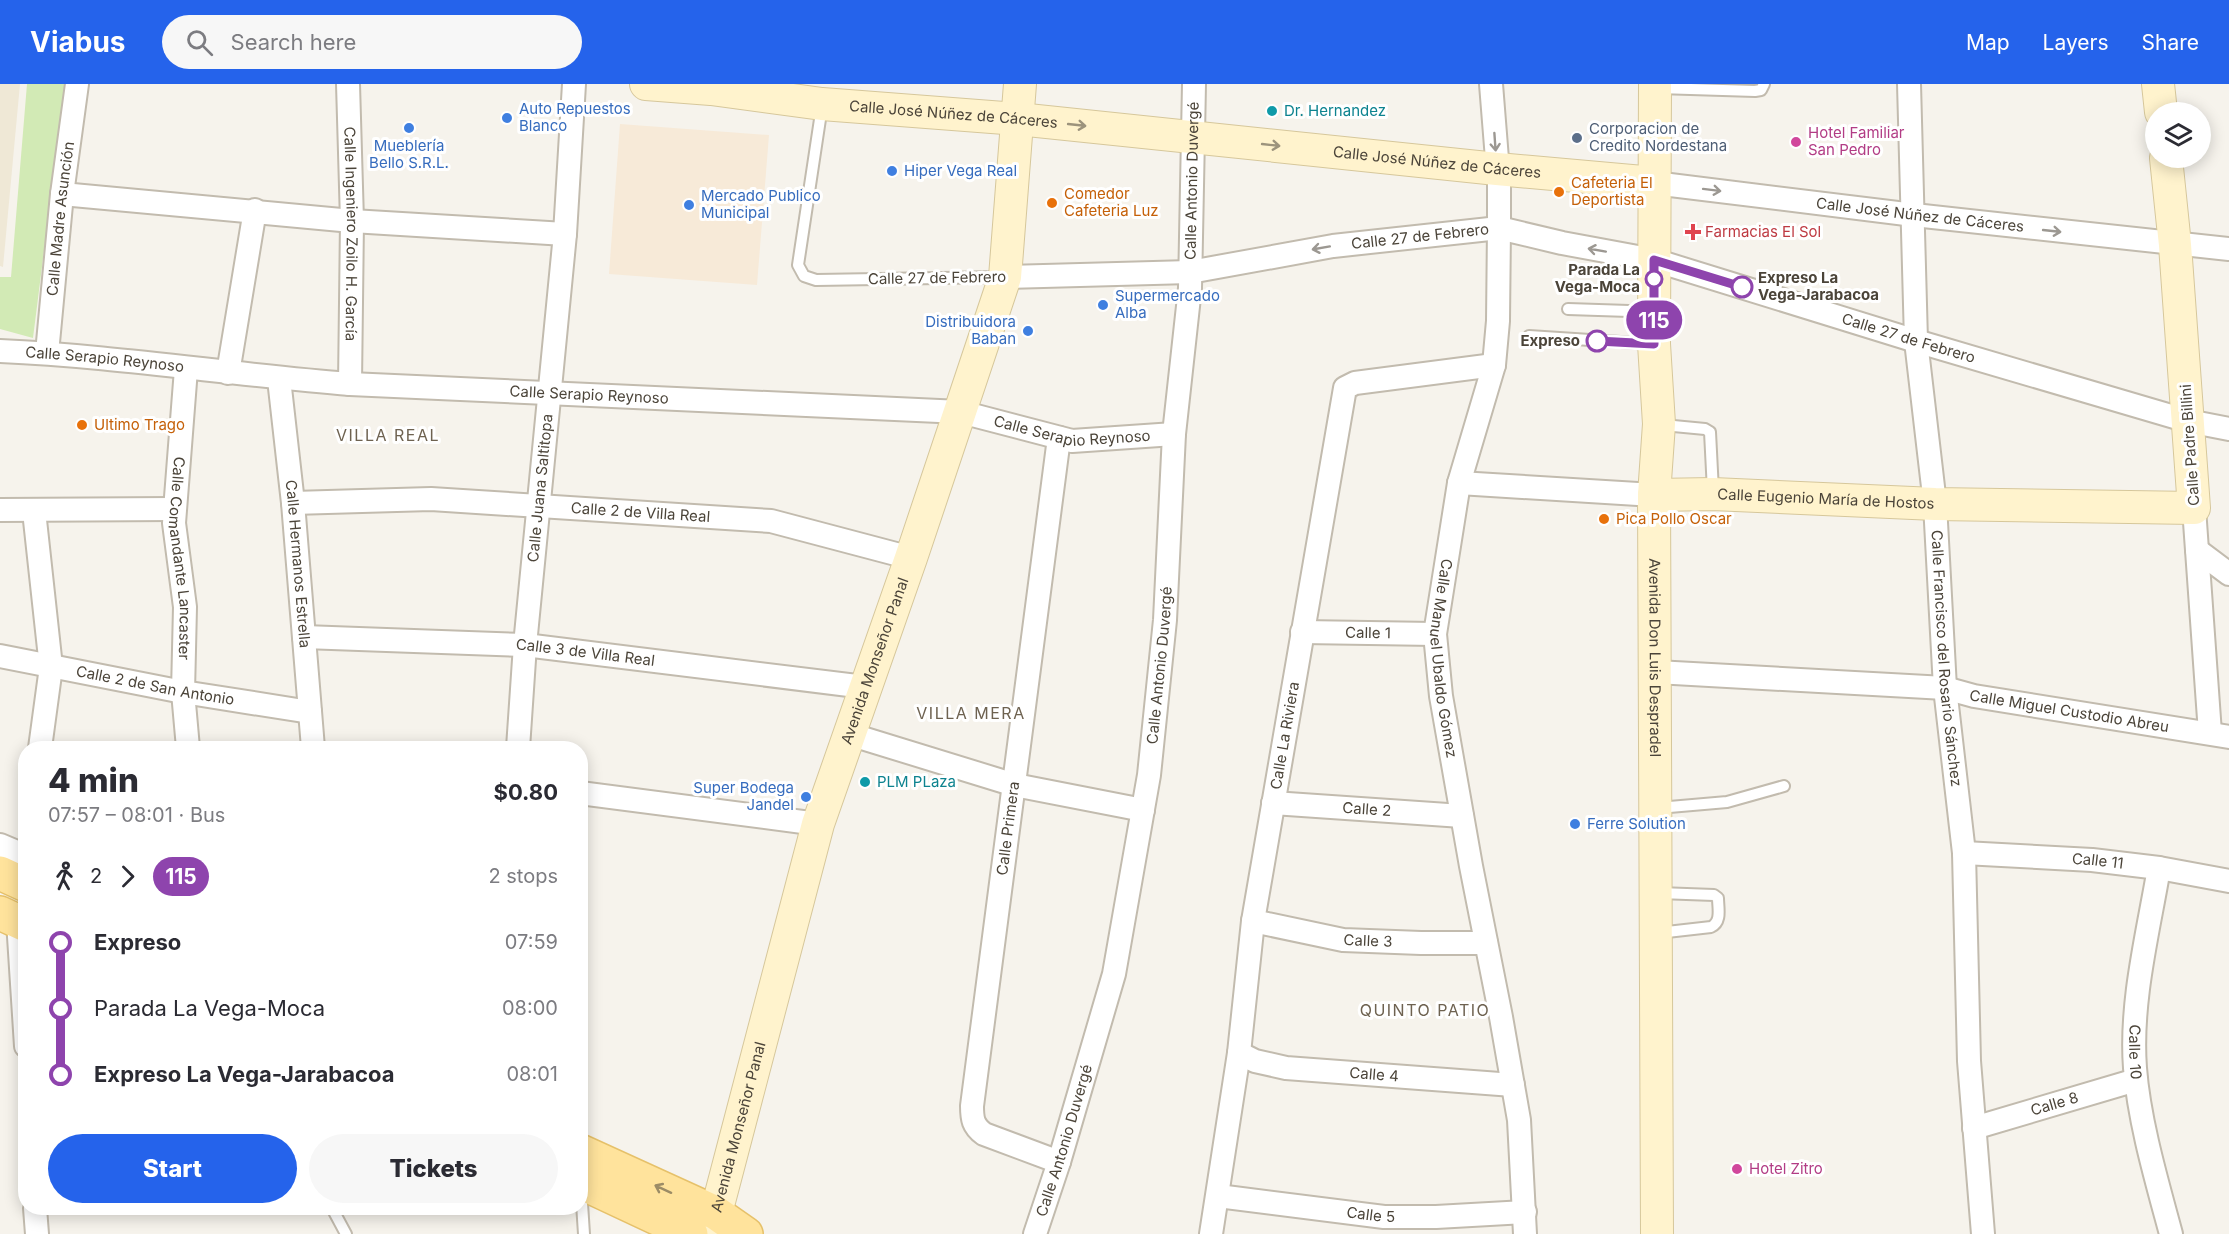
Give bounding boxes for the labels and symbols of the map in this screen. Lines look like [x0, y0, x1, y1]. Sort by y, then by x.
street label: Calle José Núñez de Cáceres [848, 96, 1059, 132]
place label: Auto Repuestos Blanco [519, 99, 631, 135]
street label: Calle Antonio Duvergé [1181, 101, 1203, 260]
place label: Dr. Hernandez [1284, 101, 1386, 120]
marker: Dr. Hernandez [1265, 104, 1279, 118]
marker: Auto Repuestos Blanco [500, 111, 514, 125]
place label: Corporacion de Credito Nordestana [1589, 119, 1727, 155]
one-way arrow [1066, 120, 1086, 131]
marker: Mueblería Bello S.R.L. [402, 121, 416, 135]
place label: Hotel Familiar San Pedro [1808, 123, 1905, 159]
street label: Calle Ingeniero Zoilo H. García [340, 126, 362, 341]
marker: Corporacion de Credito Nordestana [1570, 131, 1584, 145]
one-way arrow [1490, 132, 1501, 152]
marker: Hotel Familiar San Pedro [1789, 135, 1803, 149]
place label: Mueblería Bello S.R.L. [369, 136, 449, 172]
street label: Calle Madre Asunción [42, 140, 78, 297]
one-way arrow [1260, 140, 1280, 151]
street label: Calle José Núñez de Cáceres [1332, 142, 1542, 182]
place label: Hiper Vega Real [904, 161, 1017, 180]
marker: Hiper Vega Real [885, 164, 899, 178]
place label: Cafeteria El Deportista [1571, 173, 1653, 209]
place label: Comedor Cafeteria Luz [1064, 184, 1159, 220]
marker: Cafeteria El Deportista [1552, 185, 1566, 199]
one-way arrow [1702, 185, 1722, 196]
place label: Mercado Publico Municipal [701, 186, 821, 222]
street label: Calle José Núñez de Cáceres [1815, 193, 2025, 236]
marker: Comedor Cafeteria Luz [1045, 196, 1059, 210]
marker: Mercado Publico Municipal [682, 198, 696, 212]
street label: Calle 27 de Febrero [1350, 219, 1490, 253]
place label: Farmacias El Sol [1705, 222, 1821, 241]
marker: Farmacias El Sol [1686, 225, 1700, 239]
one-way arrow [2042, 225, 2061, 236]
one-way arrow [1312, 243, 1332, 254]
one-way arrow [1587, 244, 1607, 255]
place label: Parada La Vega-Moca [1555, 260, 1640, 296]
street label: Calle 27 de Febrero [868, 267, 1006, 288]
place label: Expreso La Vega-Jarabacoa [1758, 268, 1879, 304]
marker: Parada La Vega-Moca [1645, 270, 1663, 288]
marker: Expreso La Vega-Jarabacoa [1731, 276, 1753, 298]
place label: Supermercado Alba [1115, 286, 1220, 322]
marker: Supermercado Alba [1096, 298, 1110, 312]
line badge: 115 [1620, 300, 1688, 340]
street label: Calle 27 de Febrero [1840, 309, 1978, 367]
place label: Distribuidora Baban [925, 312, 1016, 348]
marker: Distribuidora Baban [1021, 324, 1035, 338]
marker: Expreso [1586, 330, 1608, 352]
place label: Expreso [1520, 331, 1580, 350]
street label: Calle Serapio Reynoso [25, 342, 185, 376]
street label: Calle Serapio Reynoso [509, 381, 669, 408]
street label: Calle Padre Billini [2176, 384, 2203, 507]
street label: Calle Serapio Reynoso [992, 411, 1151, 450]
street label: Calle Juana Saltitopa [523, 413, 556, 563]
place label: Ultimo Trago [94, 415, 185, 434]
marker: Ultimo Trago [75, 418, 89, 432]
district label: VILLA REAL [336, 425, 440, 445]
street label: Calle Comandante Lancaster [165, 456, 195, 661]
street label: Calle Hermanos Estrella [281, 479, 315, 649]
street label: Calle Eugenio María de Hostos [1717, 484, 1935, 513]
street label: Calle 2 de Villa Real [570, 498, 711, 526]
place label: Pica Pollo Oscar [1616, 509, 1732, 528]
marker: Pica Pollo Oscar [1597, 512, 1611, 526]
street label: Calle Francisco del Rosario Sánchez [1927, 529, 1966, 788]
street label: Calle Manuel Ubaldo Gómez [1426, 557, 1462, 759]
street label: Avenida Don Luis Despradel [1645, 558, 1665, 757]
street label: Avenida Monseñor Panal [837, 575, 912, 747]
street label: Calle Antonio Duvergé [1142, 586, 1176, 745]
street label: Calle 1 [1345, 623, 1391, 642]
street label: Calle 3 de Villa Real [516, 635, 656, 670]
street label: Calle 2 de San Antonio [74, 661, 236, 709]
street label: Calle La Riviera [1266, 680, 1303, 791]
street label: Calle Miguel Custodio Abreu [1968, 685, 2170, 736]
district label: VILLA MERA [916, 703, 1026, 723]
place label: PLM PLaza [877, 772, 956, 791]
marker: PLM PLaza [858, 775, 872, 789]
place label: Super Bodega Jandel [693, 778, 794, 814]
street label: Calle Primera [992, 780, 1023, 877]
marker: Super Bodega Jandel [799, 790, 813, 804]
street label: Calle 2 [1342, 798, 1392, 820]
place label: Ferre Solution [1587, 814, 1686, 833]
marker: Ferre Solution [1568, 817, 1582, 831]
street label: Calle 11 [2071, 849, 2125, 873]
street label: Calle 3 [1343, 930, 1393, 951]
district label: QUINTO PATIO [1360, 1000, 1490, 1020]
street label: Calle 10 [2125, 1024, 2146, 1080]
street label: Avenida Monseñor Panal [707, 1040, 769, 1214]
street label: Calle Antonio Duvergé [1031, 1062, 1096, 1219]
street label: Calle 4 [1349, 1063, 1399, 1085]
street label: Calle 8 [2028, 1088, 2081, 1120]
place label: Hotel Zitro [1749, 1159, 1823, 1178]
marker: Hotel Zitro [1730, 1162, 1744, 1176]
one-way arrow [654, 1182, 672, 1194]
street label: Calle 5 [1345, 1202, 1395, 1226]

